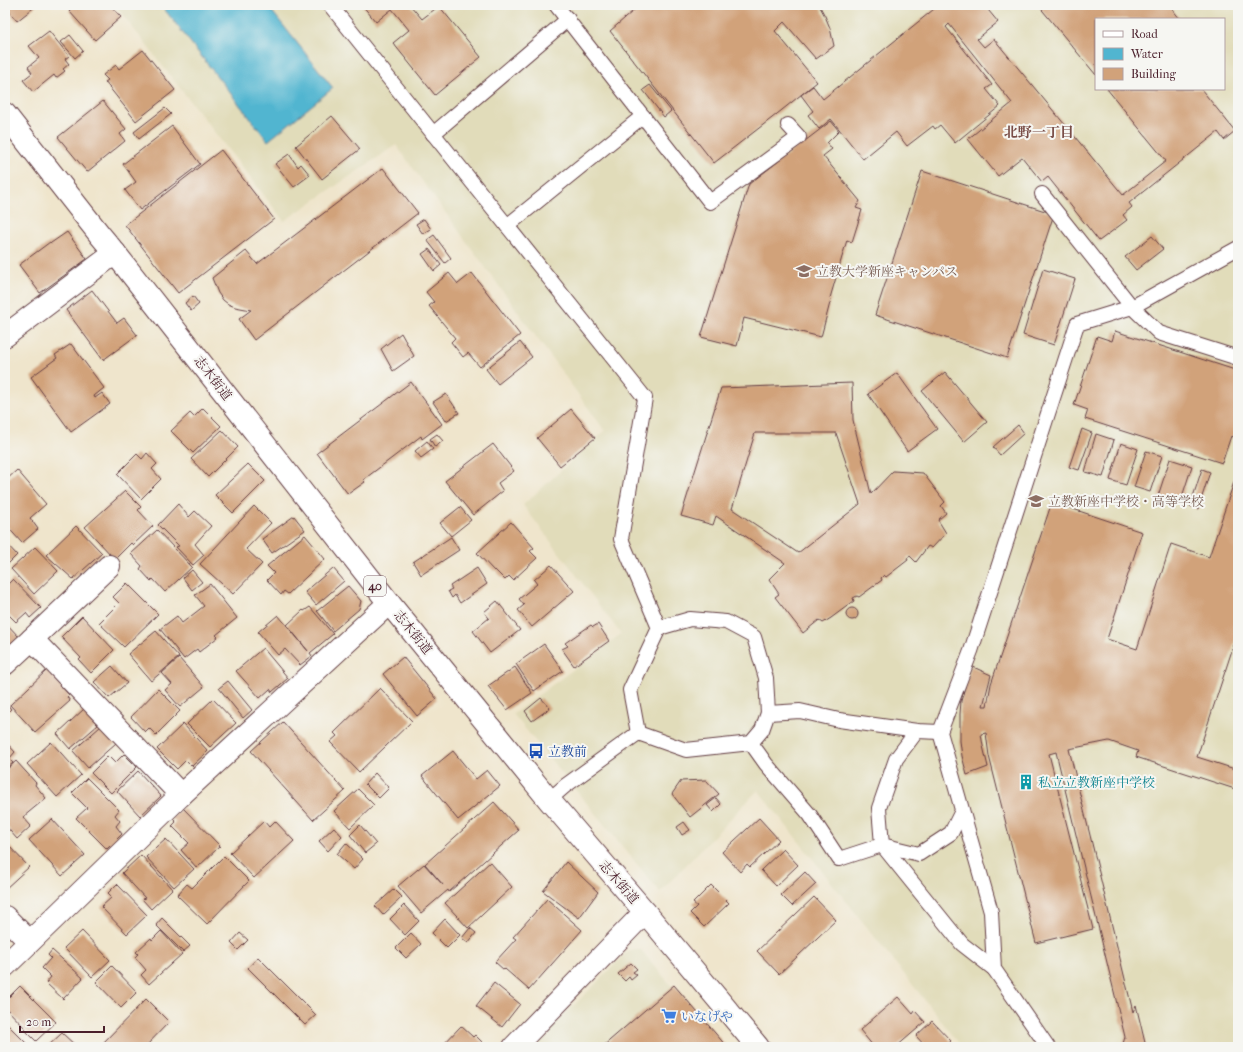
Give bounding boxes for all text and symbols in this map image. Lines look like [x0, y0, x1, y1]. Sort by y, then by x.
legend [1095, 18, 1225, 90]
text: Road [1131, 27, 1158, 41]
text: Water [1130, 47, 1164, 61]
text: Building [1131, 67, 1176, 81]
district label: 北野一丁目 [1004, 124, 1074, 141]
school or university icon: 立教大学新座キャンパス [795, 262, 813, 280]
place label: 立教大学新座キャンパス [816, 264, 958, 279]
street label: 志木街道 [191, 353, 235, 403]
school or university icon: 立教新座中学校・高等学校 [1027, 492, 1045, 510]
place label: 立教新座中学校・高等学校 [1048, 494, 1204, 509]
road number: 40 [364, 576, 386, 596]
street label: 志木街道 [391, 607, 435, 657]
bus stop icon: 立教前 [527, 742, 545, 760]
place label: 立教前 [548, 744, 587, 759]
building icon: 私立立教新座中学校 [1017, 773, 1035, 791]
place label: 私立立教新座中学校 [1038, 775, 1155, 790]
street label: 志木街道 [596, 857, 642, 907]
supermarket icon: いなげや [660, 1007, 678, 1025]
scale bar [20, 1008, 104, 1034]
place label: いなげや [681, 1009, 733, 1024]
text: 20 m [26, 1015, 51, 1029]

